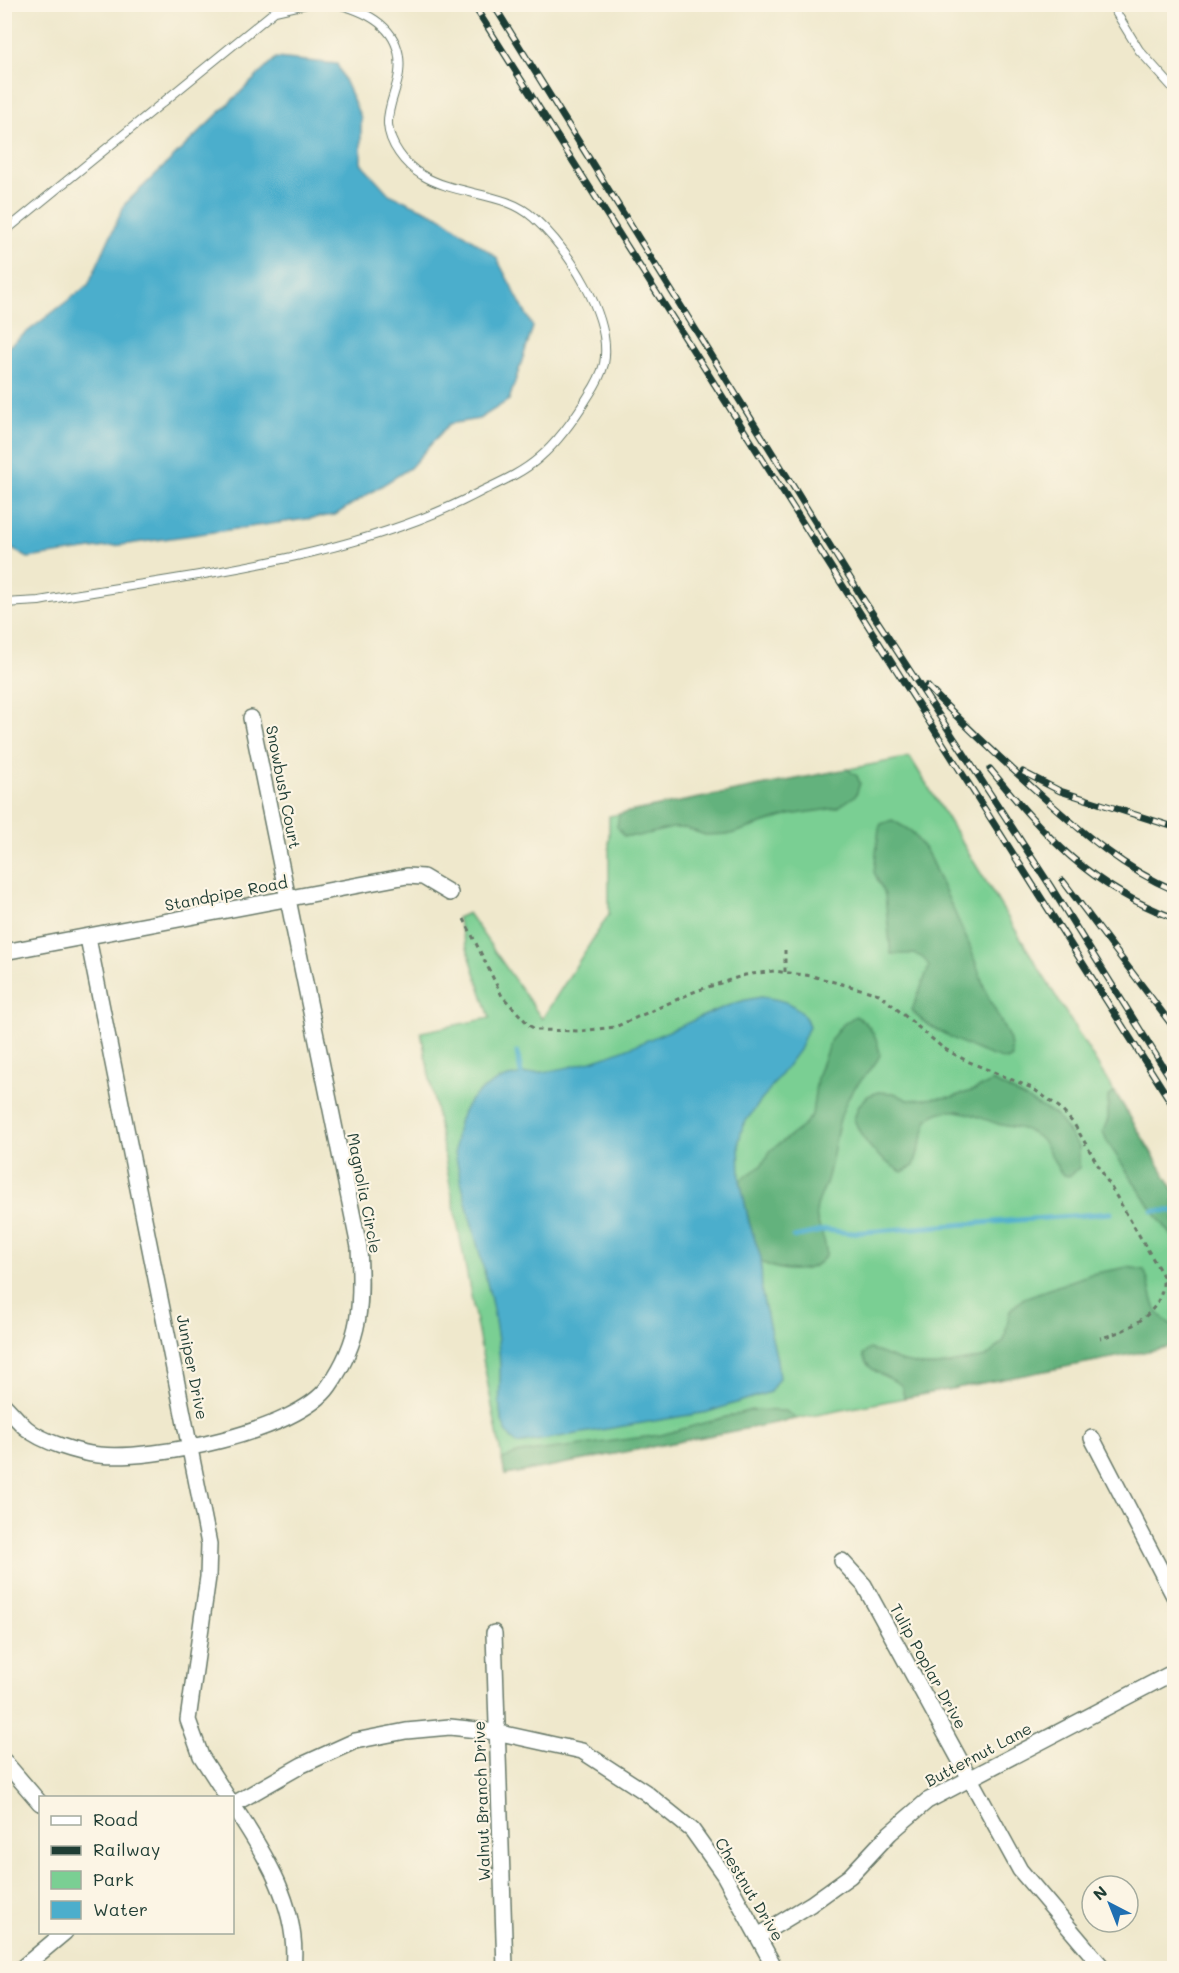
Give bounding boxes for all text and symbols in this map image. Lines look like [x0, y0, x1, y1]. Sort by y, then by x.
street label: Snowbush Court [262, 723, 306, 851]
street label: Standpipe Road [163, 871, 289, 915]
street label: Magnolia Circle [343, 1131, 387, 1255]
street label: Juniper Drive [173, 1313, 213, 1421]
street label: Tulip Poplar Drive [886, 1600, 972, 1732]
street label: Butternut Lane [921, 1717, 1035, 1791]
street label: Walnut Branch Drive [468, 1720, 494, 1882]
legend [39, 1796, 234, 1934]
text: Road [93, 1807, 138, 1831]
street label: Chestnut Drive [711, 1833, 789, 1945]
text: Railway [93, 1837, 160, 1861]
text: Park [93, 1867, 134, 1891]
north arrow [1080, 1874, 1140, 1934]
text: N [1088, 1881, 1111, 1904]
text: Water [93, 1897, 148, 1921]

